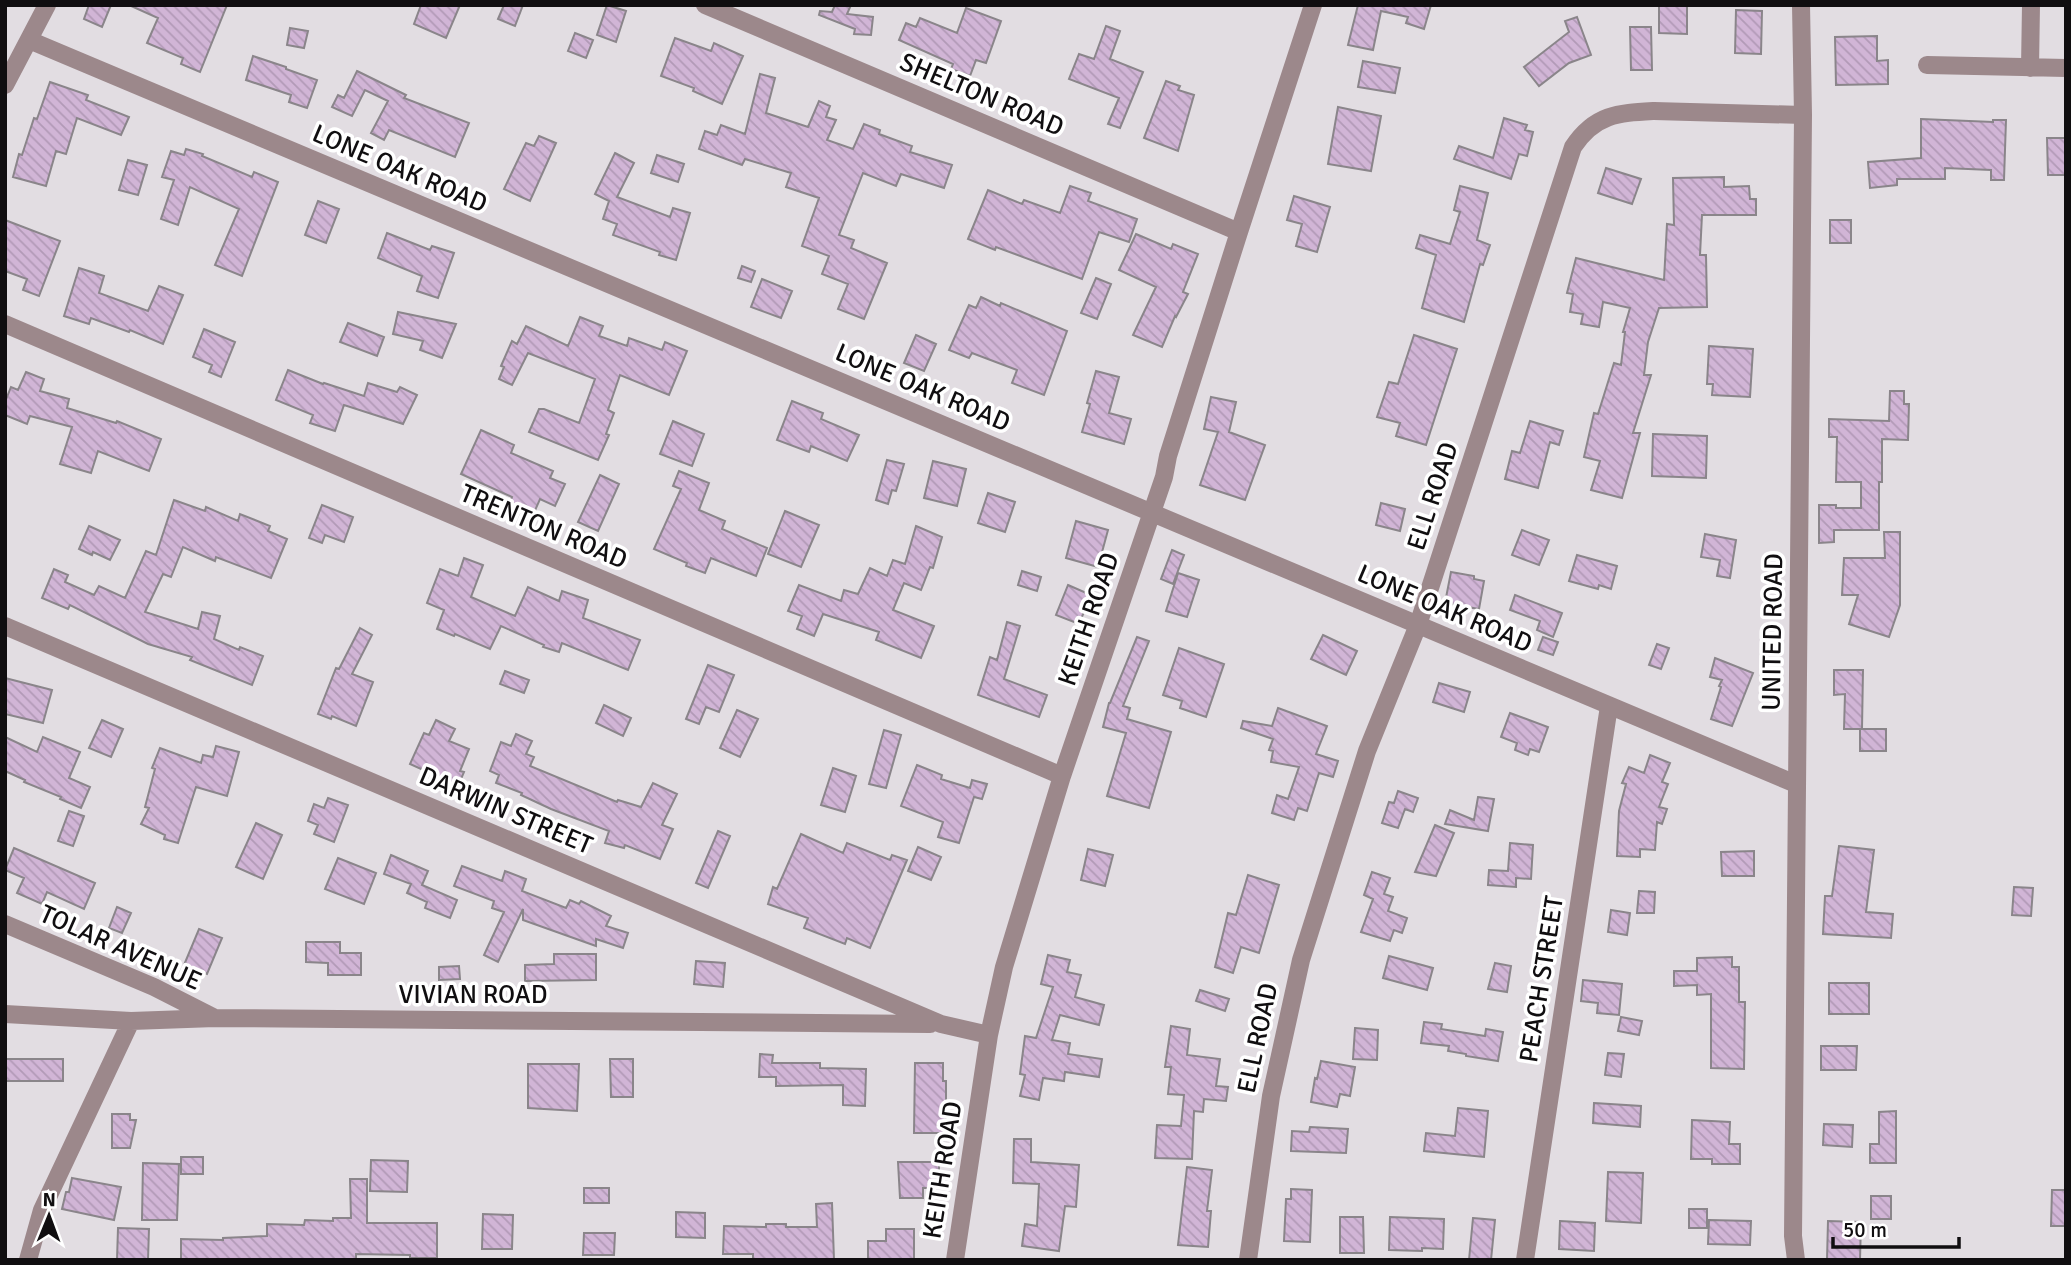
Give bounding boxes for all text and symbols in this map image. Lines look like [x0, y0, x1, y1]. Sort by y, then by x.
street label: SHELTON ROAD [895, 46, 1068, 144]
street label: LONE OAK ROAD [307, 118, 492, 220]
street label: LONE OAK ROAD [830, 337, 1015, 439]
street label: ELL ROAD [1400, 438, 1465, 554]
street label: TRENTON ROAD [455, 477, 632, 576]
street label: KEITH ROAD [1051, 549, 1127, 690]
street label: UNITED ROAD [1756, 553, 1790, 711]
street label: LONE OAK ROAD [1352, 558, 1537, 660]
street label: DARWIN STREET [414, 760, 597, 862]
street label: PEACH STREET [1513, 893, 1571, 1065]
street label: TOLAR AVENUE [35, 898, 206, 998]
street label: VIVIAN ROAD [398, 979, 548, 1011]
street label: ELL ROAD [1231, 980, 1285, 1096]
street label: KEITH ROAD [916, 1099, 970, 1241]
north arrow [14, 1181, 84, 1251]
text: N [42, 1188, 56, 1212]
scale bar [1833, 1206, 1959, 1250]
text: 50 m [1843, 1217, 1887, 1243]

